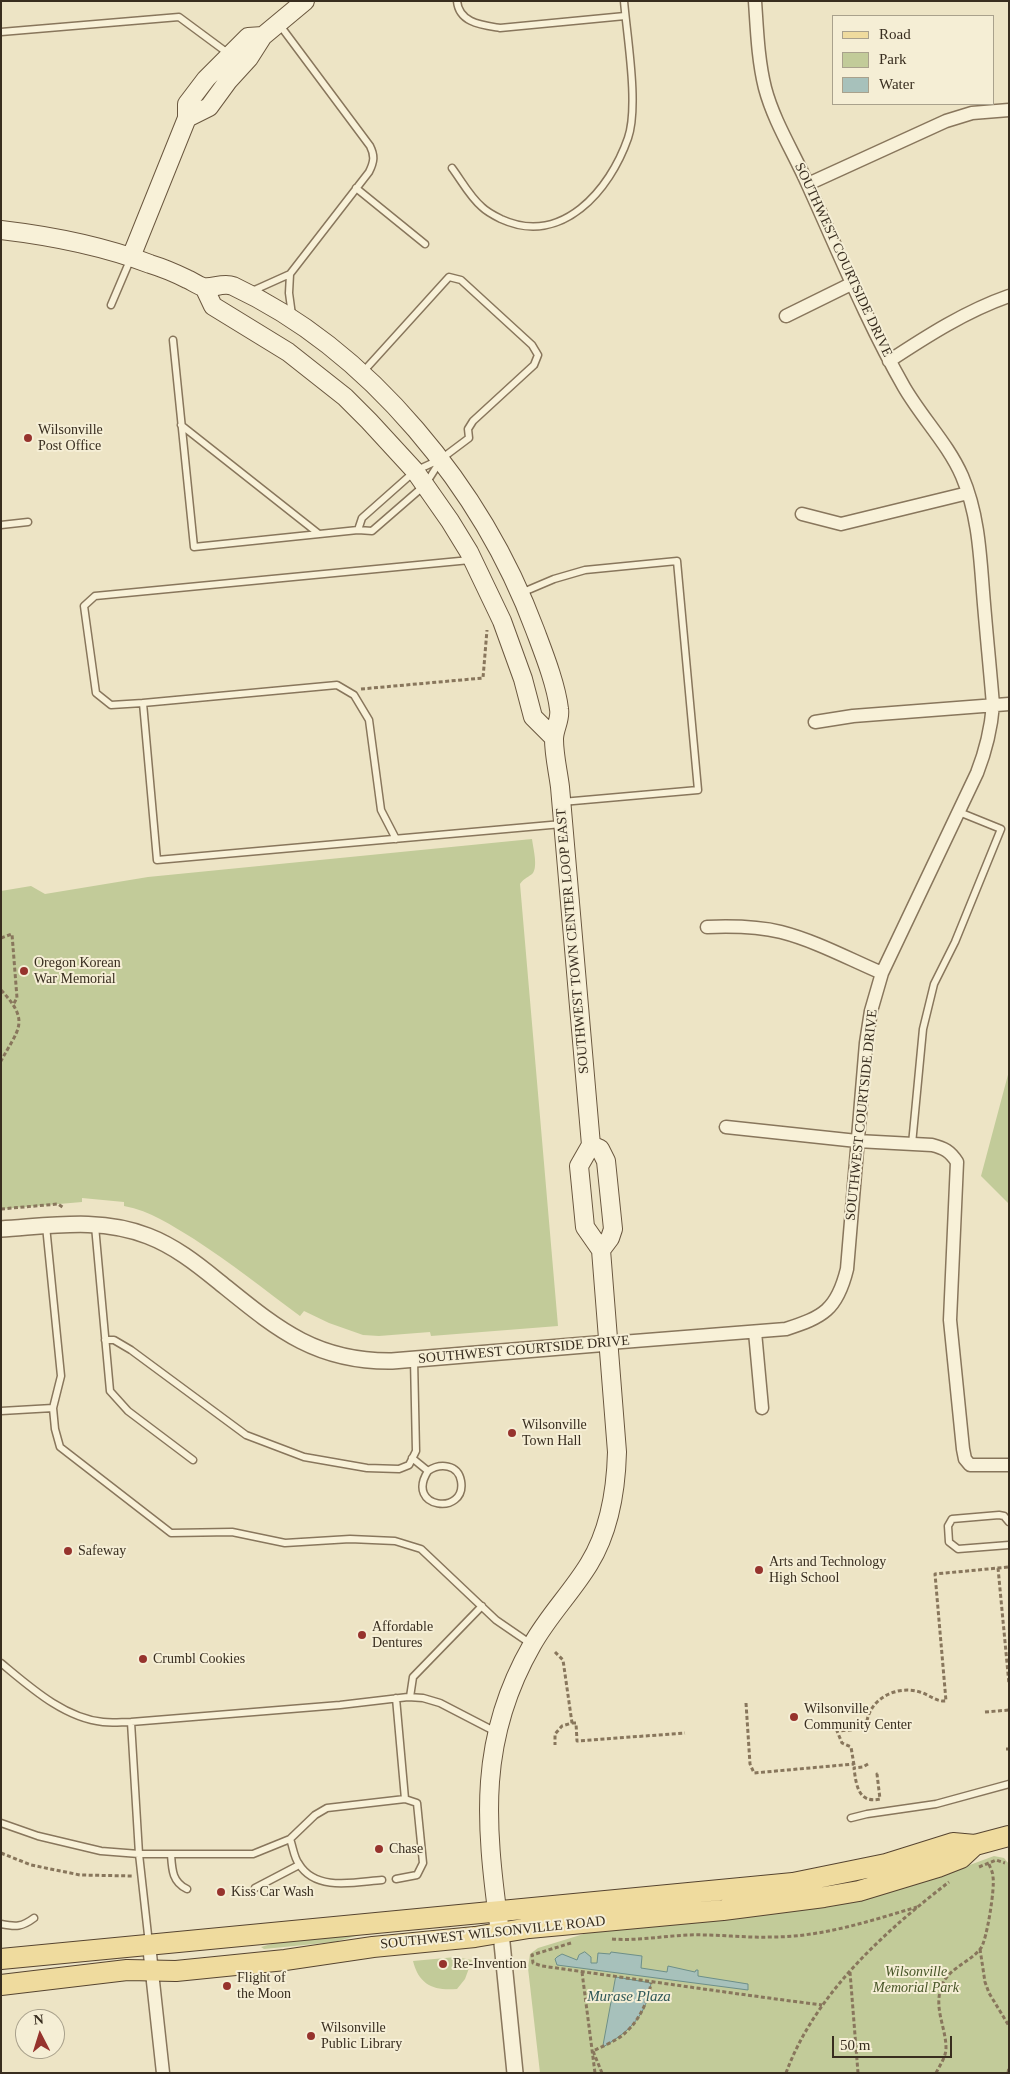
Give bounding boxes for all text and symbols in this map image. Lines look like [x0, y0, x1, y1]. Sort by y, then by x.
legend [832, 15, 995, 105]
text: Road [879, 26, 911, 42]
text: Park [879, 51, 907, 67]
text: Water [879, 76, 914, 92]
street label: SOUTHWEST COURTSIDE DRIVE [791, 160, 895, 360]
place label: Wilsonville Post Office [38, 422, 103, 454]
marker: Wilsonville Post Office [22, 432, 34, 444]
street label: SOUTHWEST TOWN CENTER LOOP EAST [553, 808, 593, 1074]
place label: Oregon Korean War Memorial [34, 955, 121, 988]
marker: Oregon Korean War Memorial [18, 965, 30, 977]
street label: SOUTHWEST COURTSIDE DRIVE [843, 1009, 881, 1221]
street label: SOUTHWEST COURTSIDE DRIVE [418, 1332, 630, 1368]
place label: Wilsonville Town Hall [522, 1417, 587, 1450]
marker: Wilsonville Town Hall [506, 1427, 518, 1439]
place label: Safeway [78, 1543, 126, 1559]
marker: Safeway [62, 1545, 74, 1557]
place label: Arts and Technology High School [769, 1554, 886, 1586]
marker: Arts and Technology High School [753, 1564, 765, 1576]
place label: Affordable Dentures [372, 1619, 433, 1651]
marker: Affordable Dentures [356, 1629, 368, 1641]
place label: Crumbl Cookies [153, 1651, 245, 1667]
marker: Crumbl Cookies [137, 1653, 149, 1665]
place label: Wilsonville Community Center [804, 1701, 912, 1734]
marker: Wilsonville Community Center [788, 1711, 800, 1723]
place label: Chase [389, 1841, 423, 1857]
marker: Chase [373, 1843, 385, 1855]
place label: Kiss Car Wash [231, 1884, 314, 1900]
marker: Kiss Car Wash [215, 1886, 227, 1898]
street label: SOUTHWEST WILSONVILLE ROAD [380, 1913, 606, 1953]
place label: Re-Invention [453, 1956, 527, 1972]
marker: Re-Invention [437, 1958, 449, 1970]
park label: Wilsonville Memorial Park [873, 1964, 959, 1996]
place label: Flight of the Moon [237, 1970, 291, 2002]
marker: Flight of the Moon [221, 1980, 233, 1992]
water label: Murase Plaza [587, 1988, 671, 2006]
north arrow [15, 2009, 65, 2059]
text: N [33, 2012, 44, 2027]
place label: Wilsonville Public Library [321, 2020, 402, 2052]
scale bar [835, 2026, 955, 2058]
marker: Wilsonville Public Library [305, 2030, 317, 2042]
text: 50 m [840, 2037, 870, 2053]

